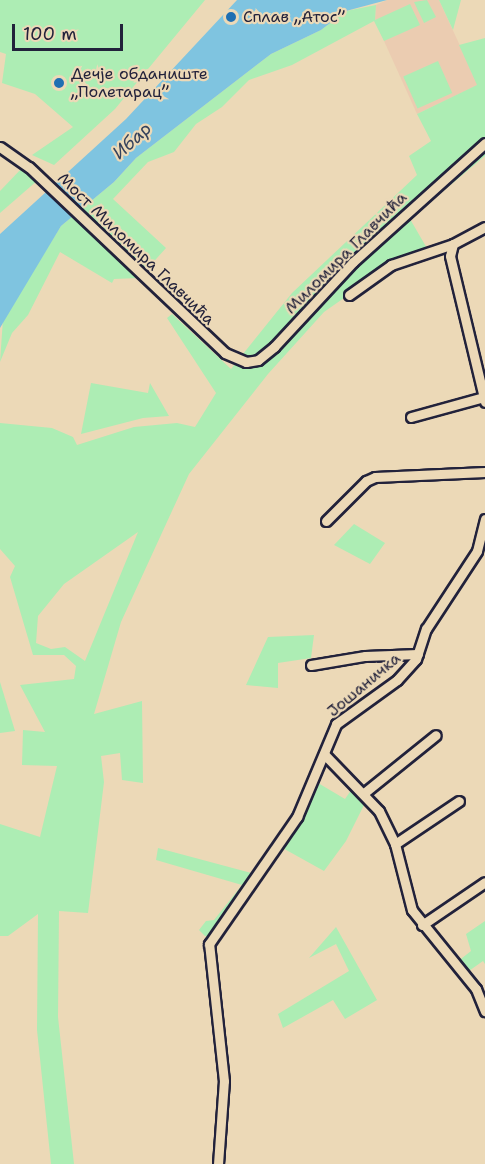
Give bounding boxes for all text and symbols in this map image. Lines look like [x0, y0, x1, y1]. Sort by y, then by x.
place label: Сплав „Атос” [243, 7, 345, 27]
marker: Сплав „Атос” [224, 10, 238, 24]
scale bar [15, 12, 126, 50]
text: 100 m [23, 22, 77, 46]
place label: Дечје обданиште „Полетарац” [71, 64, 208, 102]
marker: Дечје обданиште „Полетарац” [52, 76, 66, 90]
water label: Ибар [108, 118, 156, 164]
street label: Мост Миломира Главчића [54, 169, 218, 329]
street label: Миломира Главчића [281, 188, 411, 318]
street label: Јошаничка [324, 649, 404, 721]

